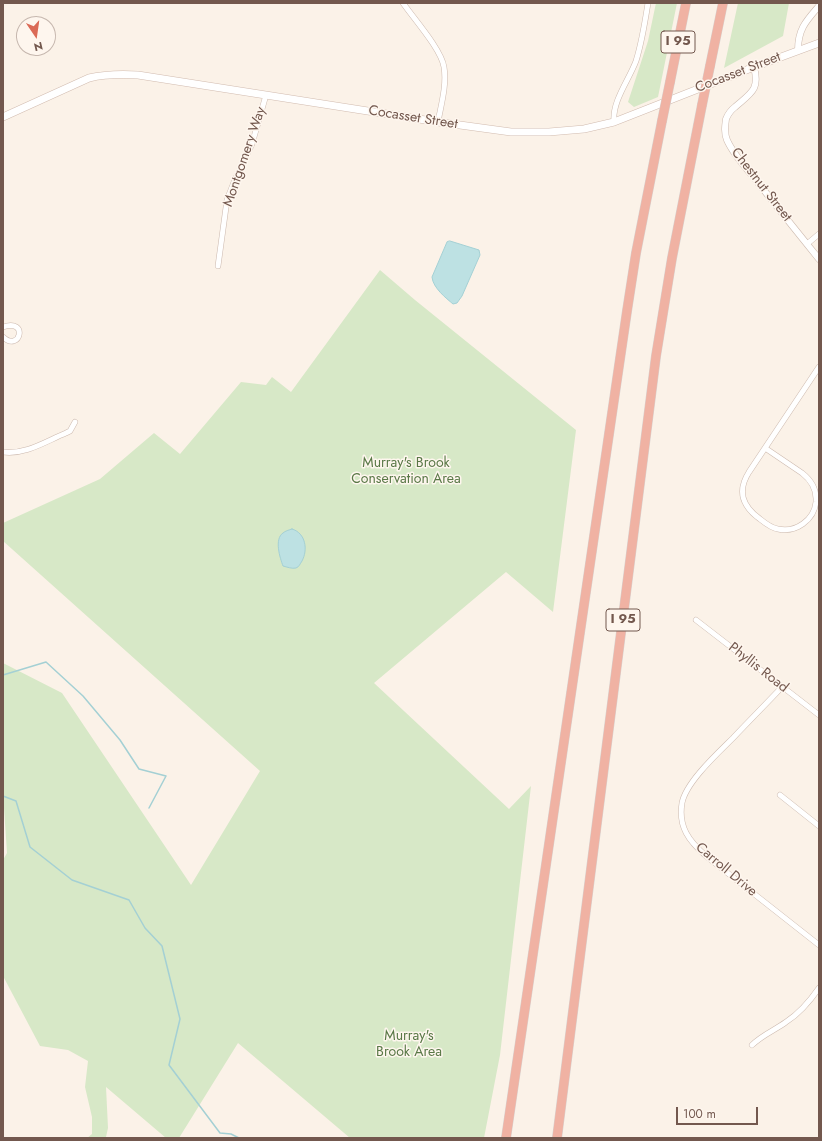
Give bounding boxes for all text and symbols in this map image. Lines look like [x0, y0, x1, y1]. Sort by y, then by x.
north arrow [16, 16, 56, 56]
road number: I 95 [661, 31, 695, 53]
text: N [32, 38, 45, 55]
street label: Cocasset Street [693, 49, 783, 97]
street label: Cocasset Street [367, 103, 459, 133]
street label: Montgomery Way [220, 105, 270, 209]
street label: Chestnut Street [727, 145, 795, 225]
park label: Murray's Brook Conservation Area [351, 456, 461, 488]
road number: I 95 [606, 609, 640, 631]
street label: Phyllis Road [725, 639, 791, 697]
street label: Carroll Drive [692, 839, 760, 901]
park label: Murray's Brook Area [376, 1029, 442, 1062]
scale bar [678, 1099, 760, 1125]
text: 100 m [683, 1105, 716, 1123]

